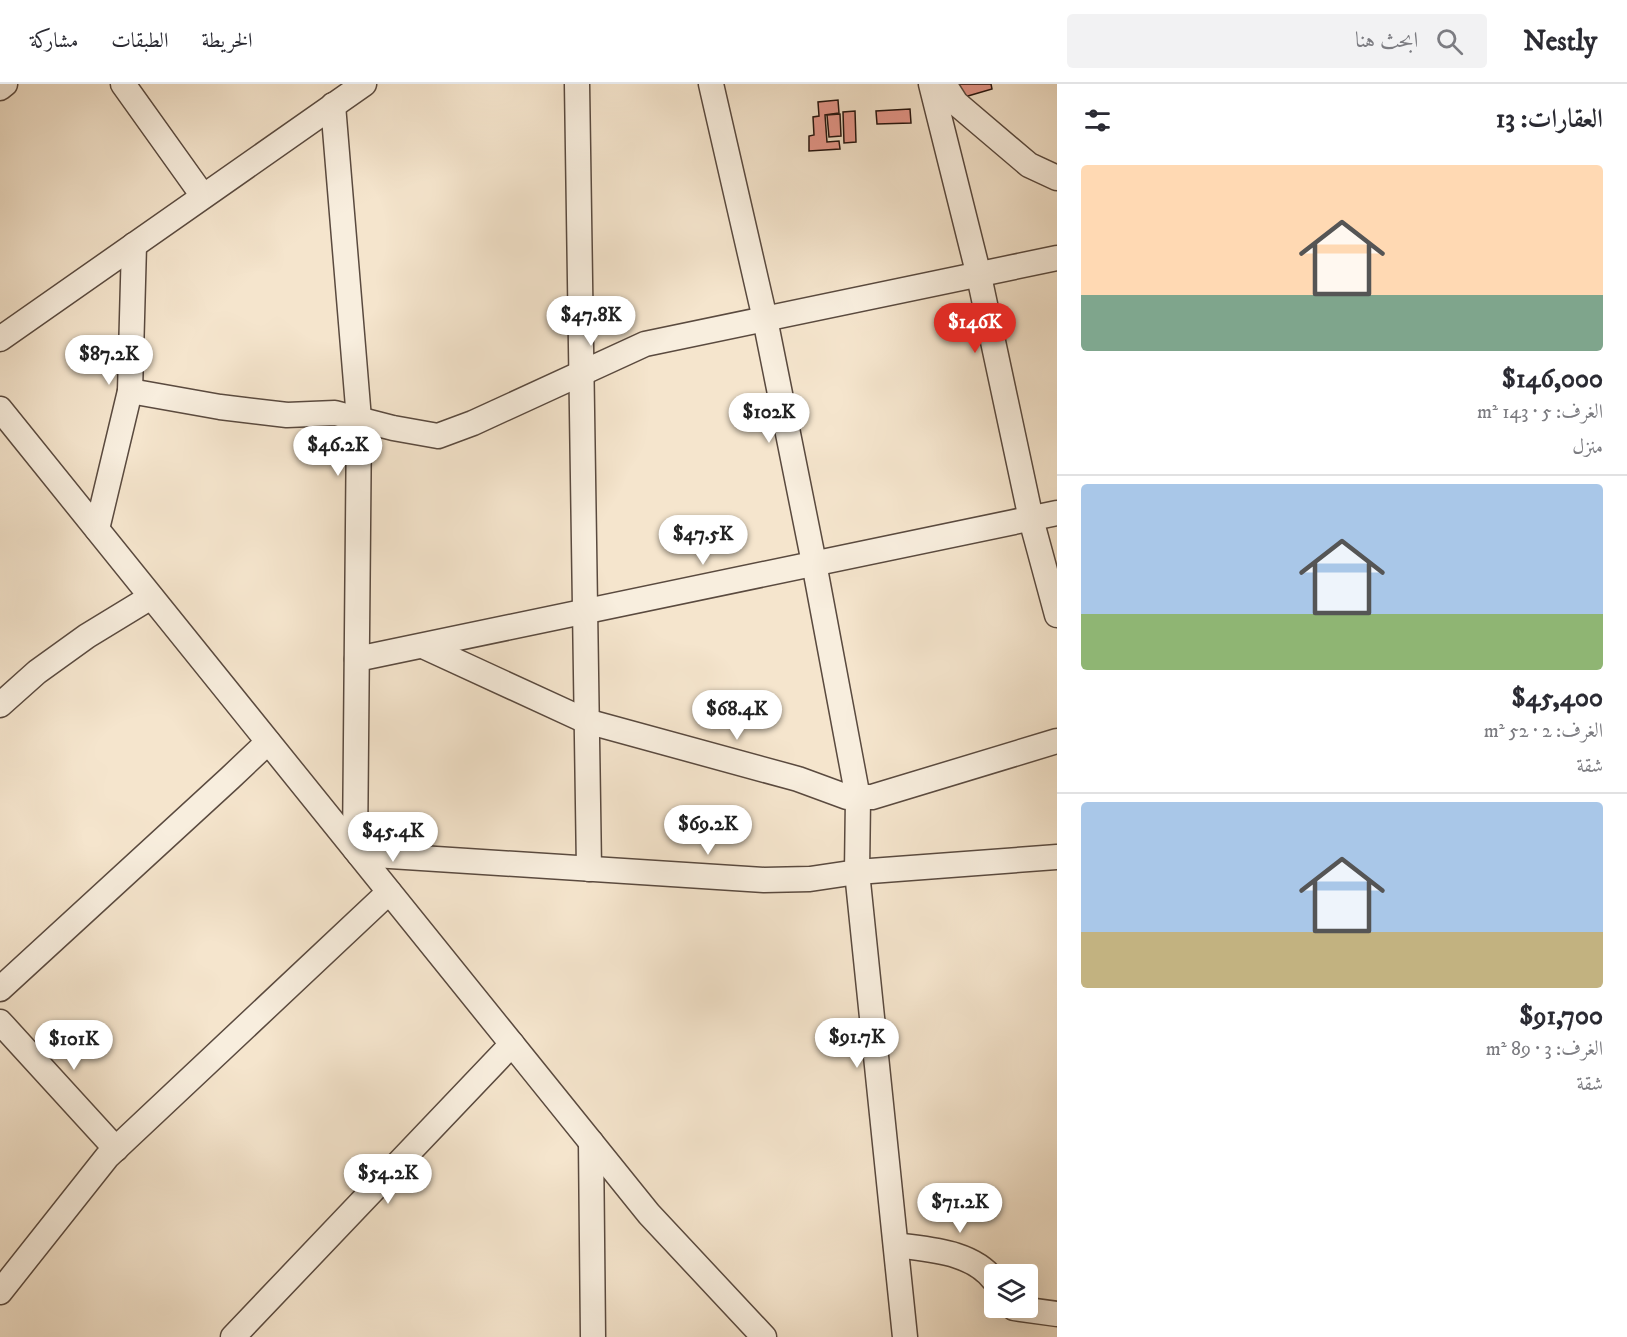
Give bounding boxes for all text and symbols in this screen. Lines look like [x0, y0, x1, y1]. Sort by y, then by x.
search box [1067, 14, 1487, 68]
text: Nestly [1523, 24, 1597, 59]
icon: search [1433, 25, 1466, 58]
text: ابحث هنا [1355, 27, 1418, 54]
text: مشاركة [30, 28, 78, 54]
text: الطبقات [111, 28, 168, 54]
text: الخريطة [201, 28, 253, 54]
text: العقارات: 13 [1496, 103, 1603, 136]
icon: filters [1081, 104, 1114, 137]
icon: home [1288, 204, 1396, 312]
pin: $47.8K [542, 296, 640, 347]
text: $47.8K [561, 303, 622, 328]
pin: $146K [933, 303, 1017, 354]
text: $146K [948, 310, 1002, 335]
pin: $87.2K [60, 335, 158, 386]
text: $87.2K [79, 342, 139, 367]
text: $146,000 [1502, 363, 1603, 396]
pin: $102K [727, 393, 811, 444]
text: $102K [743, 400, 795, 425]
text: الغرف: 5 · 143 m² [1477, 400, 1603, 425]
pin: $46.2K [289, 426, 387, 477]
text: $46.2K [307, 433, 369, 458]
text: منزل [1572, 435, 1603, 460]
pin: $47.5K [654, 515, 752, 566]
text: $47.5K [673, 522, 733, 547]
icon: home [1288, 523, 1396, 631]
text: $45,400 [1511, 682, 1603, 715]
pin: $68.4K [688, 690, 786, 741]
text: $68.4K [706, 697, 768, 722]
text: الغرف: 2 · 52 m² [1484, 719, 1603, 744]
text: شقة [1577, 754, 1603, 779]
pin: $69.2K [659, 805, 757, 856]
pin: $45.4K [344, 812, 442, 863]
text: $69.2K [678, 812, 738, 837]
text: $45.4K [362, 819, 424, 844]
icon: home [1288, 841, 1396, 949]
text: $91,700 [1519, 1000, 1603, 1033]
pin: $91.7K [808, 1018, 906, 1069]
pin: $101K [32, 1020, 116, 1071]
text: $91.7K [829, 1025, 885, 1050]
text: $101K [49, 1027, 99, 1052]
text: الغرف: 3 · 89 m² [1486, 1037, 1603, 1062]
text: شقة [1577, 1072, 1603, 1097]
pin: $54.2K [339, 1154, 437, 1205]
text: $54.2K [358, 1161, 418, 1186]
pin: $71.2K [911, 1183, 1009, 1234]
text: $71.2K [931, 1190, 989, 1215]
map controls [984, 1264, 1038, 1318]
button: layers [984, 1264, 1038, 1318]

